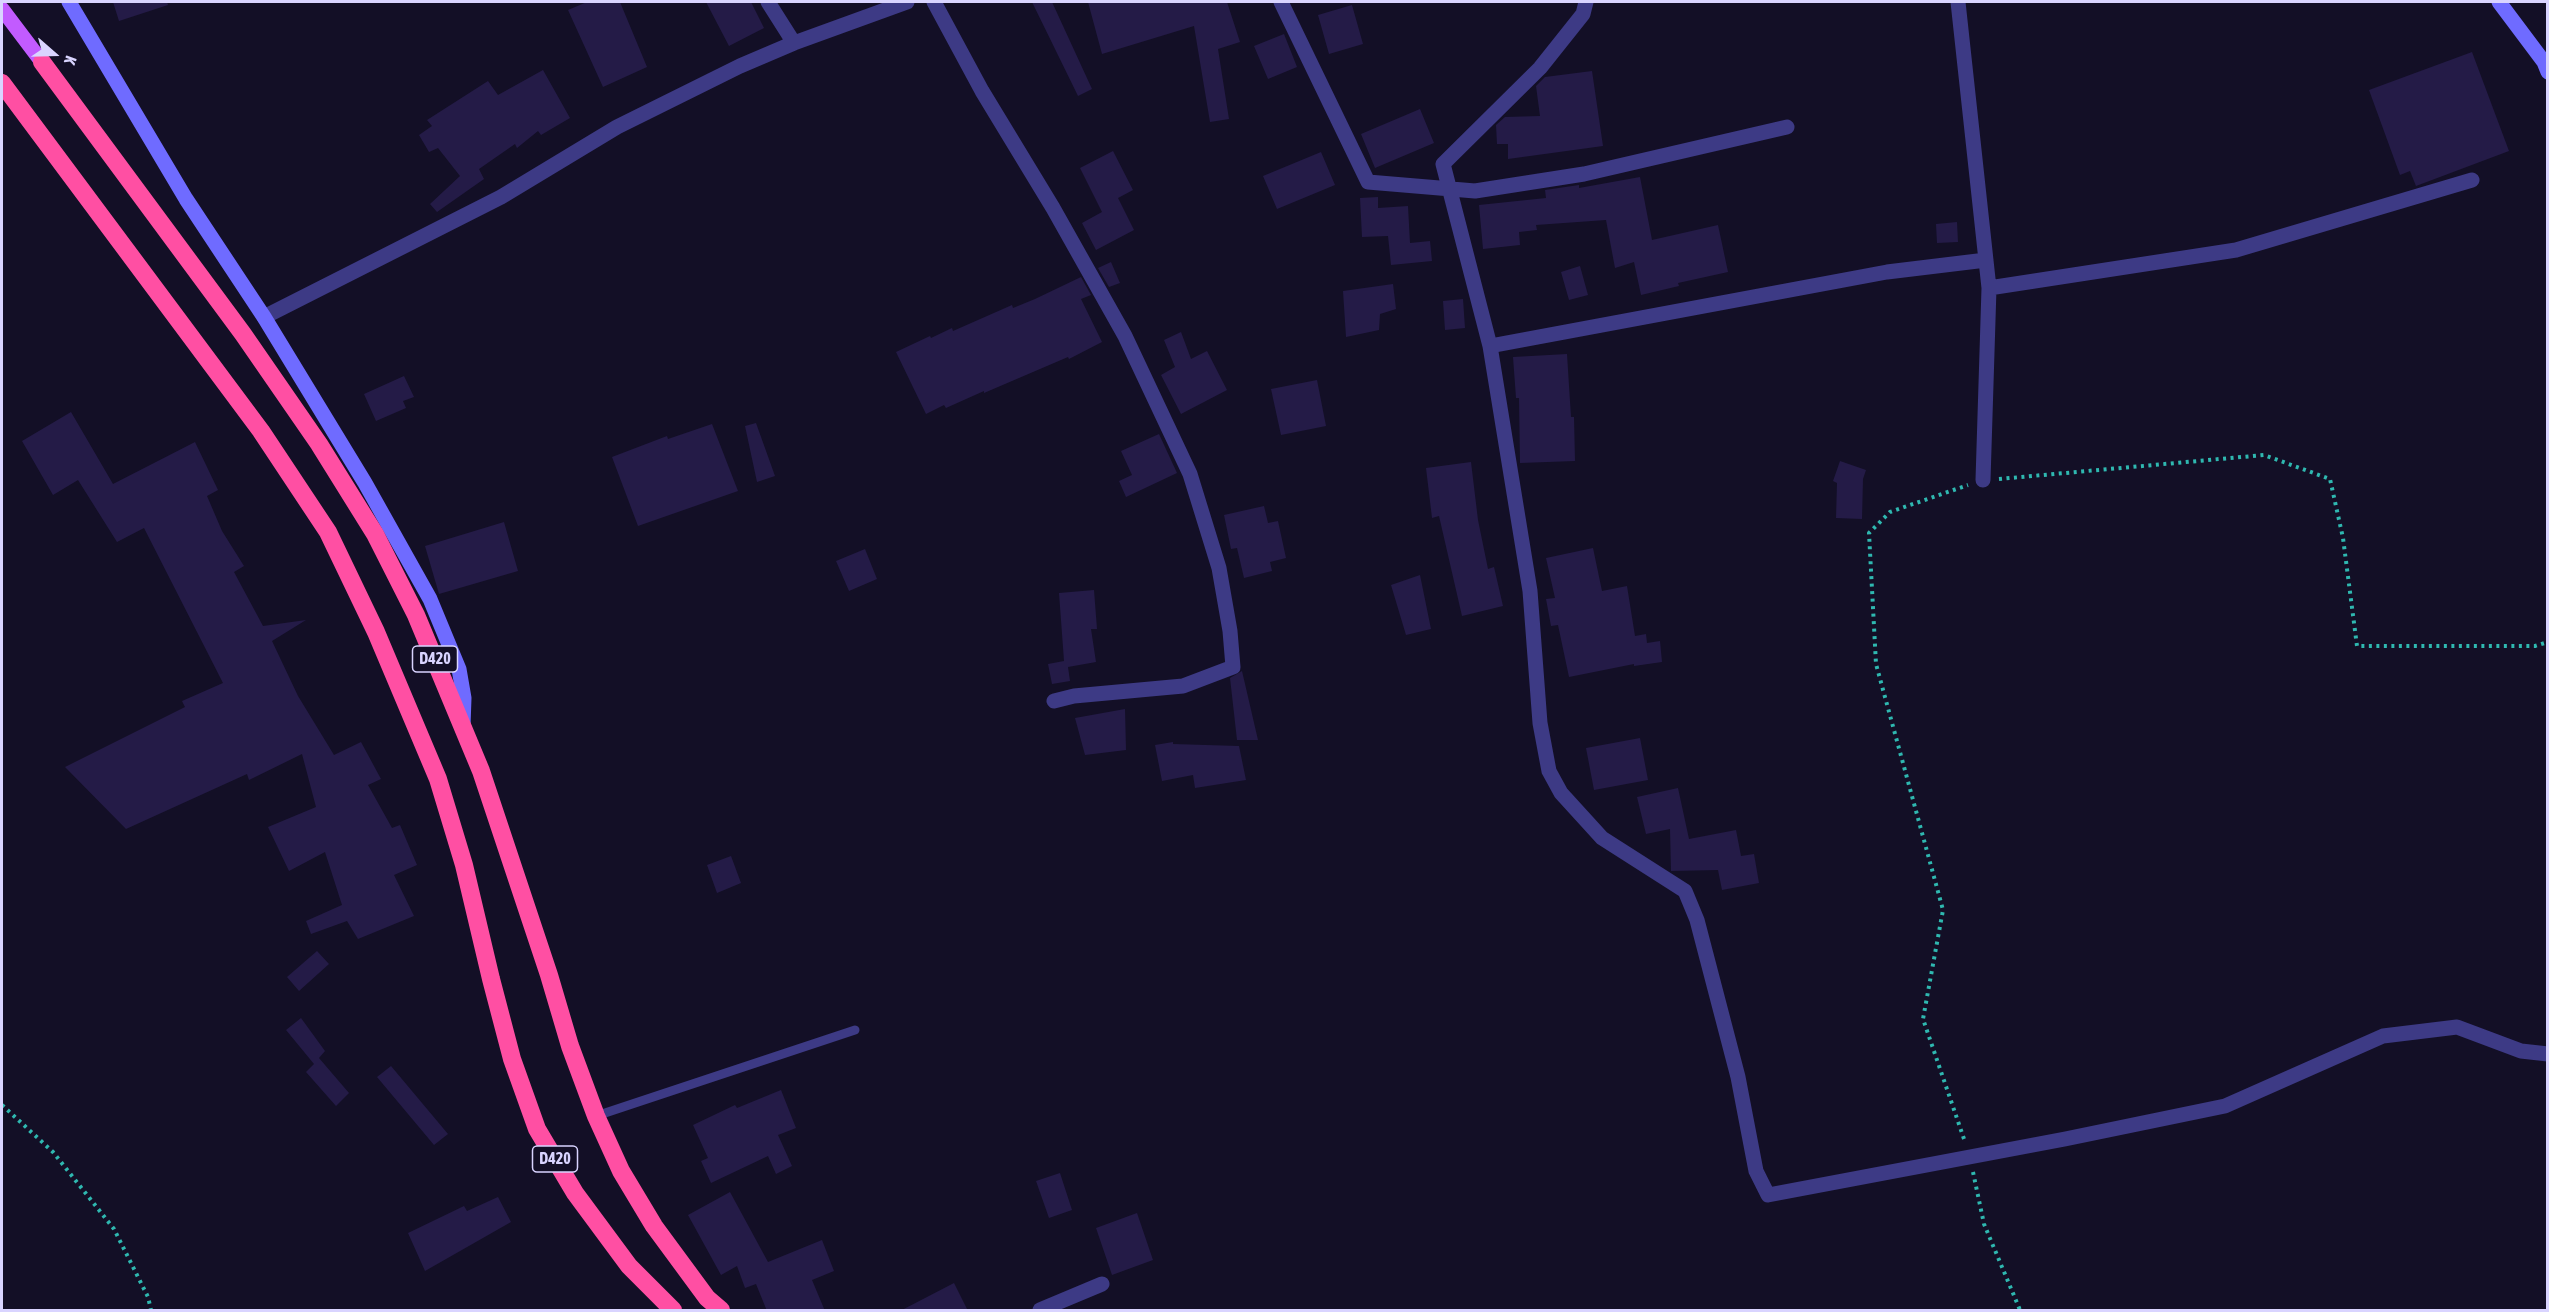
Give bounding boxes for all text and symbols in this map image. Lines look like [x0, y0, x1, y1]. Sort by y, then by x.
north arrow [24, 24, 84, 84]
text: K [61, 53, 81, 67]
road number: D420 [412, 646, 458, 672]
road number: D420 [532, 1146, 578, 1172]

